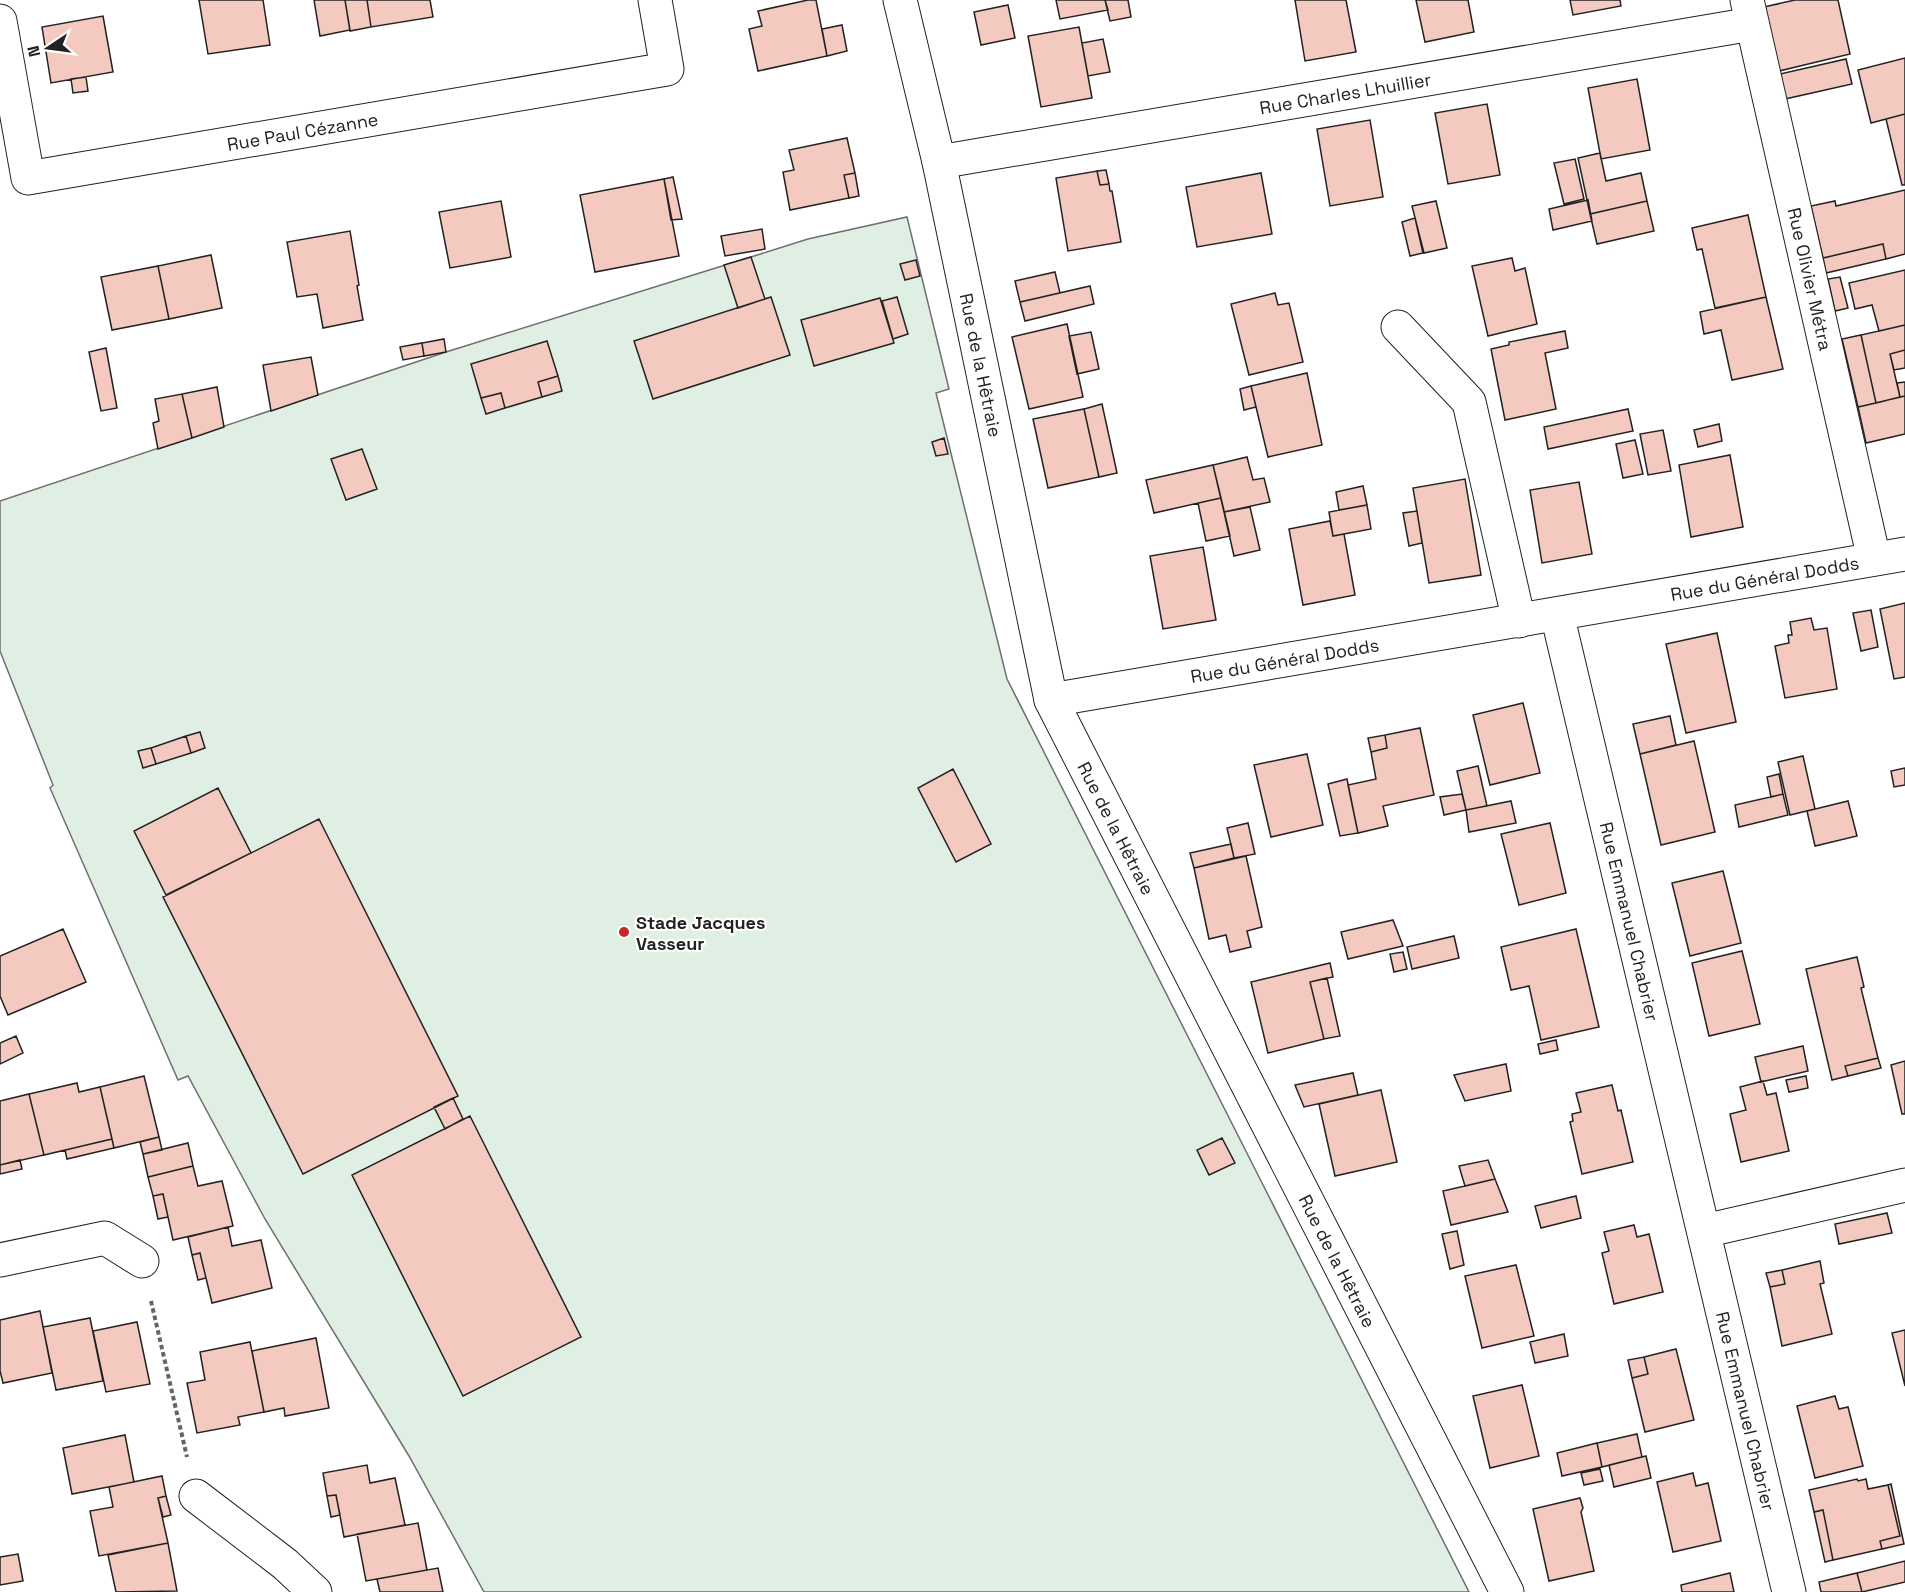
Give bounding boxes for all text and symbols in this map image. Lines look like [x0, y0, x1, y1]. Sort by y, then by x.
north arrow [18, 18, 78, 78]
text: N [22, 44, 45, 59]
street label: Rue Charles Lhuillier [1258, 67, 1433, 119]
street label: Rue Paul Cézanne [225, 107, 380, 155]
street label: Rue Olivier Métra [1783, 205, 1838, 353]
street label: Rue de la Hêtraie [955, 291, 1007, 439]
street label: Rue du Général Dodds [1669, 551, 1861, 605]
street label: Rue du Général Dodds [1189, 633, 1381, 687]
street label: Rue de la Hêtraie [1073, 758, 1160, 898]
street label: Rue Emmanuel Chabrier [1595, 820, 1665, 1024]
place label: Stade Jacques Vasseur [636, 911, 765, 955]
marker: Stade Jacques Vasseur [617, 925, 631, 939]
street label: Rue de la Hêtraie [1294, 1190, 1381, 1331]
street label: Rue Emmanuel Chabrier [1711, 1309, 1781, 1513]

